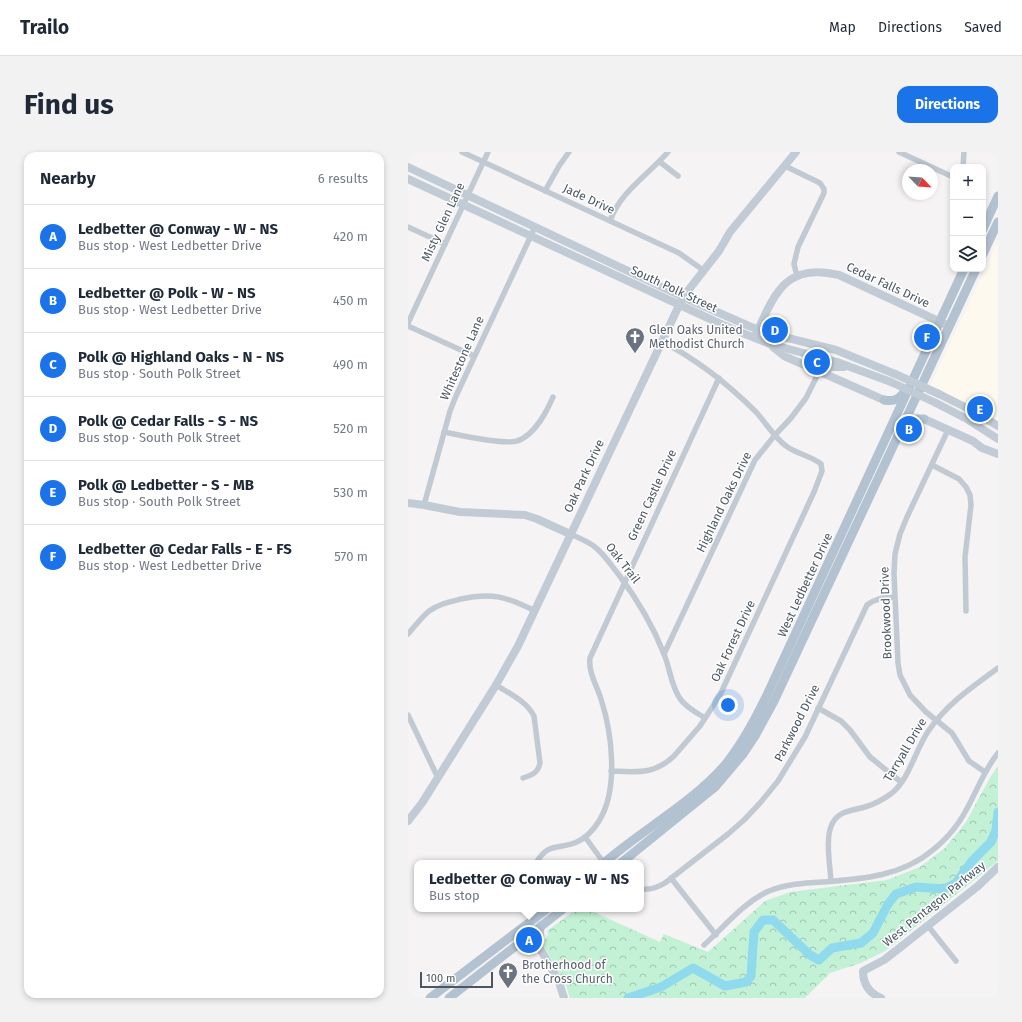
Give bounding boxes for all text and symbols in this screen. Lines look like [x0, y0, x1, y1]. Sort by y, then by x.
text: Trailo [20, 16, 69, 39]
text: Map [829, 19, 856, 36]
text: Directions [878, 19, 942, 36]
text: Saved [964, 19, 1002, 36]
button: Directions [897, 86, 998, 123]
text: Find us [24, 88, 114, 121]
north arrow [902, 164, 938, 200]
map controls [950, 164, 986, 272]
button: + [950, 164, 986, 200]
text: Nearby [40, 168, 95, 189]
text: 6 results [318, 171, 368, 186]
street label: Misty Glen Lane [419, 180, 467, 264]
street label: Jade Drive [561, 181, 617, 217]
button: − [950, 200, 986, 236]
text: Ledbetter @ Conway - W - NS [78, 220, 278, 238]
text: A [49, 229, 57, 244]
text: 420 m [333, 229, 368, 244]
button: layers [950, 236, 986, 272]
text: Bus stop · West Ledbetter Drive [78, 238, 262, 253]
street label: Cedar Falls Drive [844, 260, 932, 310]
street label: South Polk Street [628, 263, 720, 316]
text: Ledbetter @ Polk - W - NS [78, 284, 256, 302]
text: B [49, 293, 57, 308]
text: 450 m [333, 293, 368, 308]
text: Bus stop · West Ledbetter Drive [78, 302, 262, 317]
street label: Whitestone Lane [437, 314, 487, 402]
pin: D [762, 315, 788, 345]
pin: F [914, 322, 940, 352]
place label: Glen Oaks United Methodist Church [649, 323, 745, 351]
church icon: Glen Oaks United Methodist Church [624, 326, 646, 354]
pin: C [804, 347, 830, 377]
text: Polk @ Highland Oaks - N - NS [78, 348, 284, 366]
text: C [49, 357, 57, 372]
text: 490 m [333, 357, 368, 372]
text: Bus stop · South Polk Street [78, 366, 241, 381]
pin: E [967, 394, 993, 424]
text: Polk @ Cedar Falls - S - NS [78, 412, 258, 430]
pin: B [896, 414, 922, 444]
text: D [49, 421, 57, 436]
text: 520 m [333, 421, 368, 436]
text: Bus stop · South Polk Street [78, 430, 241, 445]
street label: Oak Park Drive [561, 437, 607, 515]
street label: Green Castle Drive [625, 447, 679, 543]
street label: Highland Oaks Drive [694, 450, 754, 554]
text: Polk @ Ledbetter - S - MB [78, 476, 254, 494]
text: E [50, 485, 56, 500]
text: 530 m [333, 485, 368, 500]
text: Bus stop · South Polk Street [78, 494, 241, 509]
street label: West Ledbetter Drive [775, 531, 835, 639]
text: Ledbetter @ Cedar Falls - E - FS [78, 540, 292, 558]
street label: Oak Trail [603, 540, 643, 586]
text: F [50, 549, 56, 564]
text: 570 m [334, 549, 368, 564]
text: Bus stop · West Ledbetter Drive [78, 558, 262, 573]
street label: Brookwood Drive [877, 566, 895, 660]
street label: Oak Forest Drive [708, 598, 758, 684]
street label: Parkwood Drive [772, 682, 822, 764]
your location [718, 695, 738, 715]
street label: Tarryall Drive [880, 716, 930, 784]
street label: West Pentagon Parkway [880, 858, 988, 950]
popup [414, 860, 644, 912]
text: Ledbetter @ Conway - W - NS [429, 870, 629, 888]
text: Bus stop [429, 888, 480, 903]
pin: A [516, 925, 542, 955]
place label: Brotherhood of the Cross Church [522, 958, 613, 986]
church icon: Brotherhood of the Cross Church [497, 961, 519, 989]
scale bar [420, 970, 493, 989]
text: 100 m [426, 972, 455, 985]

